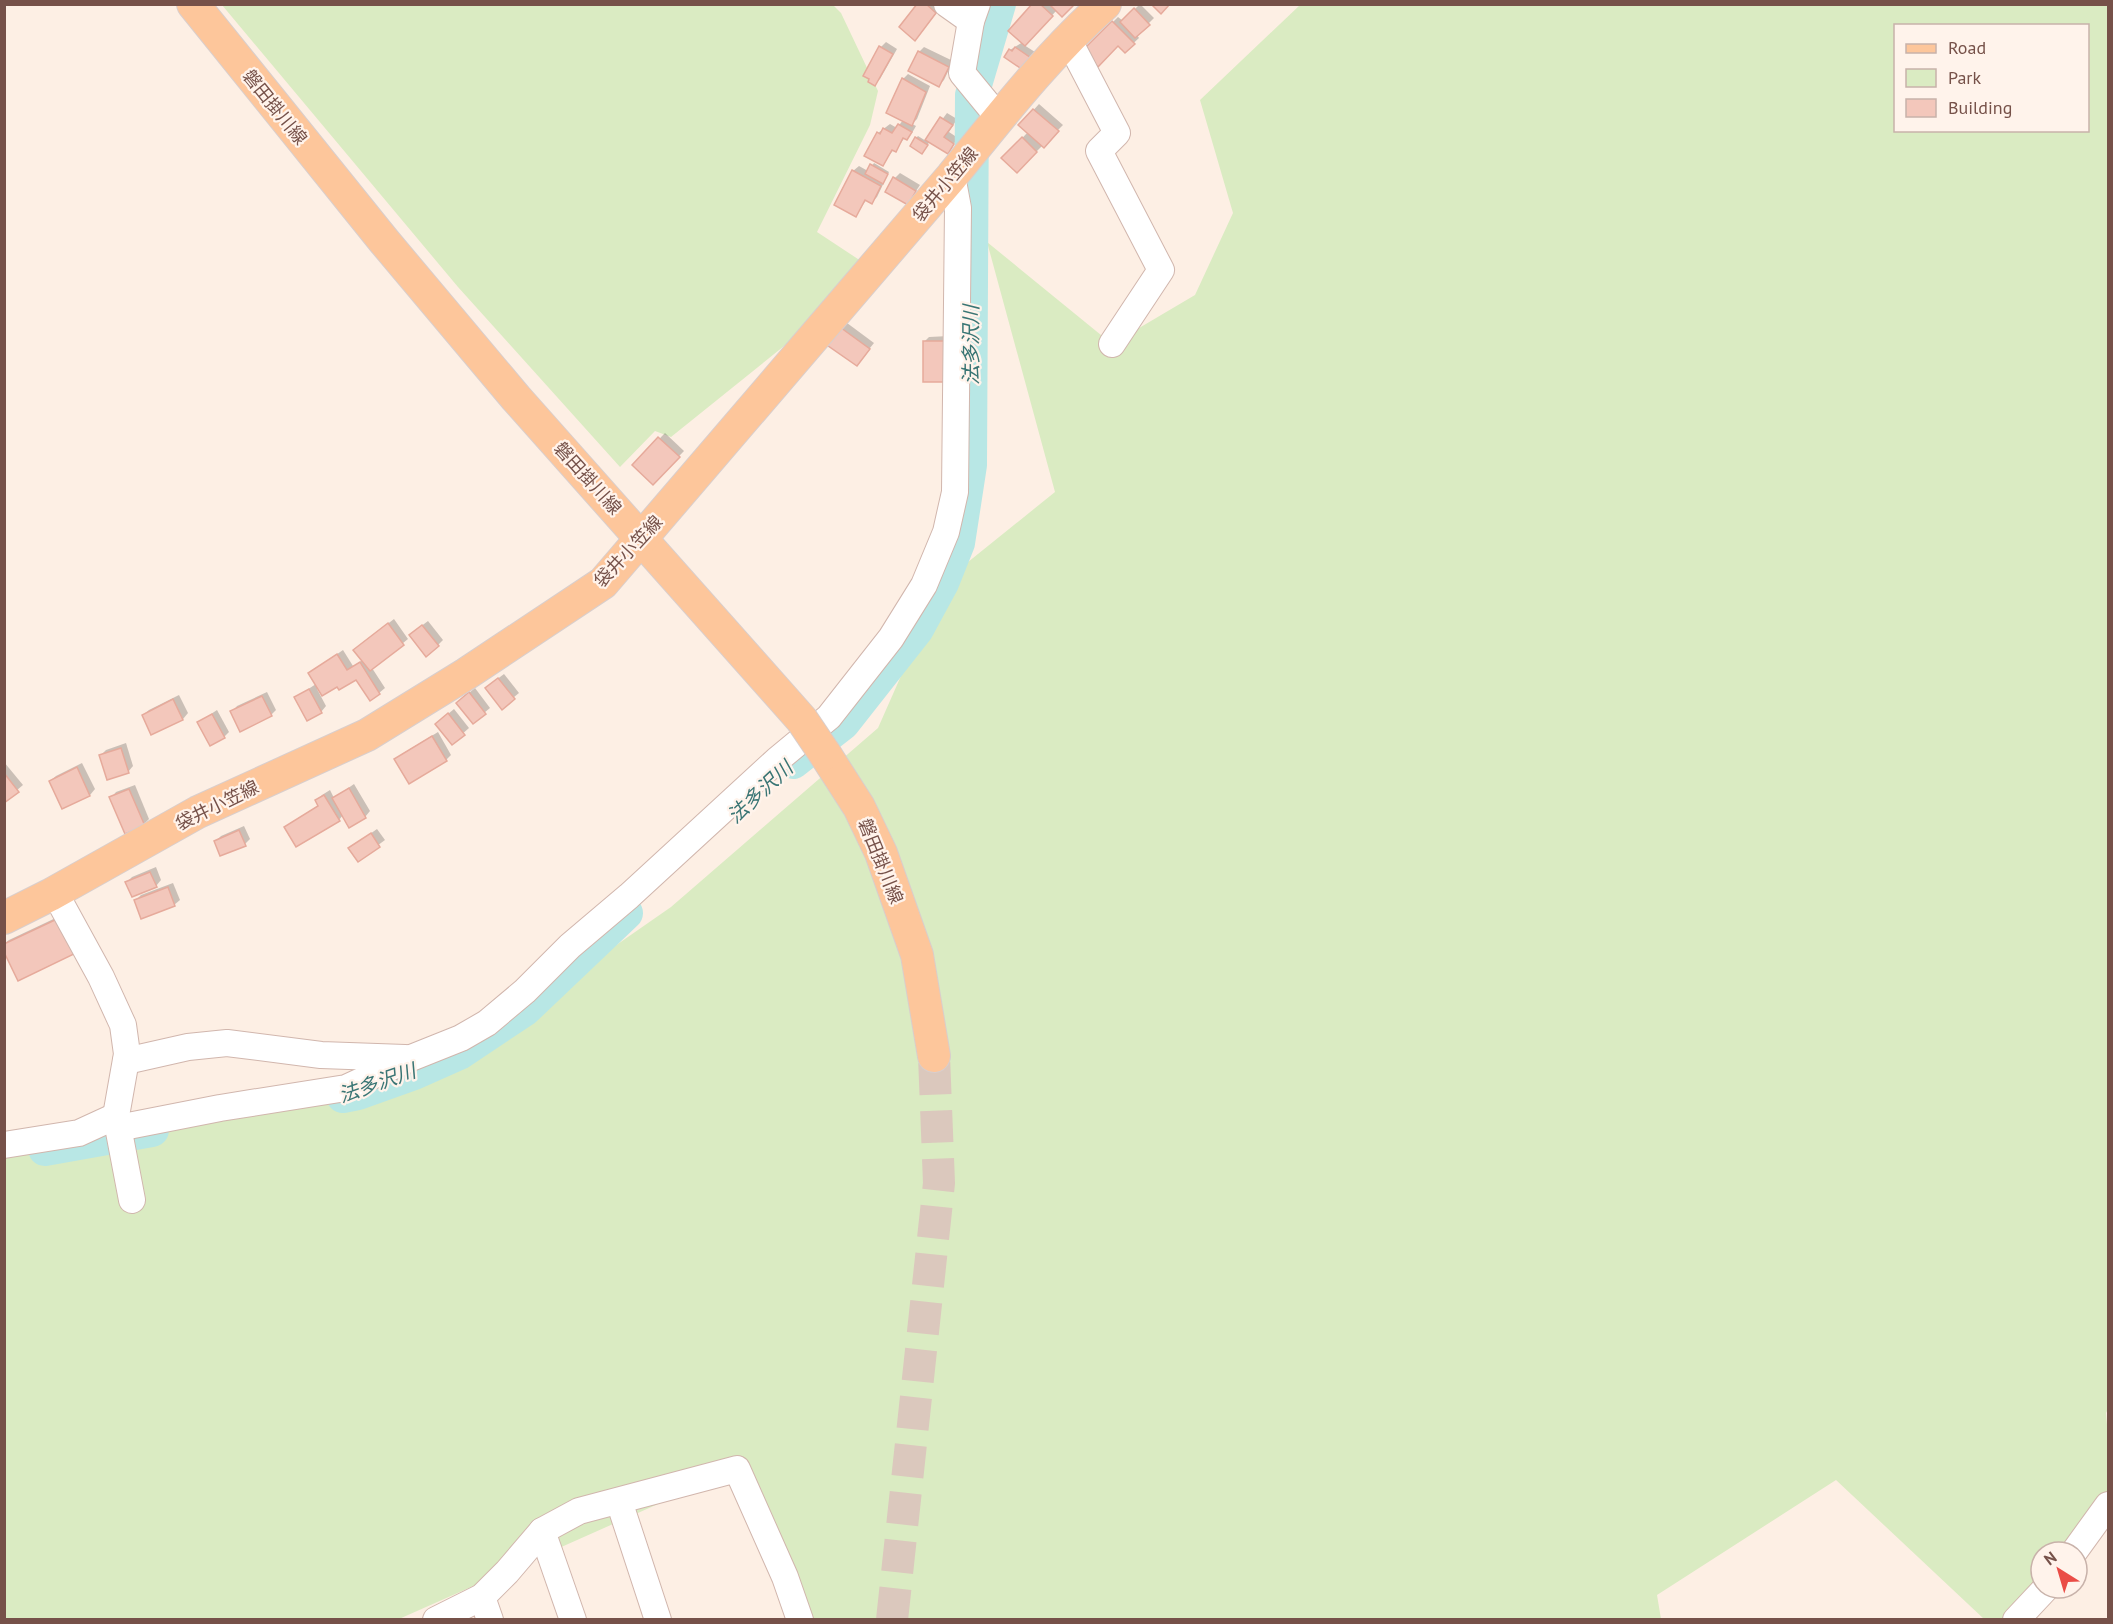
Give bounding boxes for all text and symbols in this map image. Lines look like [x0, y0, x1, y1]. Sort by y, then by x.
legend [1894, 24, 2089, 132]
text: Road [1948, 36, 1986, 59]
street label: 磐田掛川線 [238, 65, 312, 149]
text: Park [1948, 66, 1981, 89]
text: Building [1948, 96, 2012, 119]
street label: 袋井小笠線 [907, 142, 983, 226]
water label: 法多沢川 [958, 303, 984, 385]
street label: 磐田掛川線 [549, 437, 627, 519]
street label: 袋井小笠線 [589, 510, 667, 592]
water label: 法多沢川 [722, 754, 800, 829]
street label: 袋井小笠線 [172, 775, 262, 835]
street label: 磐田掛川線 [853, 815, 909, 907]
water label: 法多沢川 [335, 1057, 421, 1108]
north arrow [2029, 1540, 2089, 1600]
text: N [2040, 1547, 2060, 1569]

